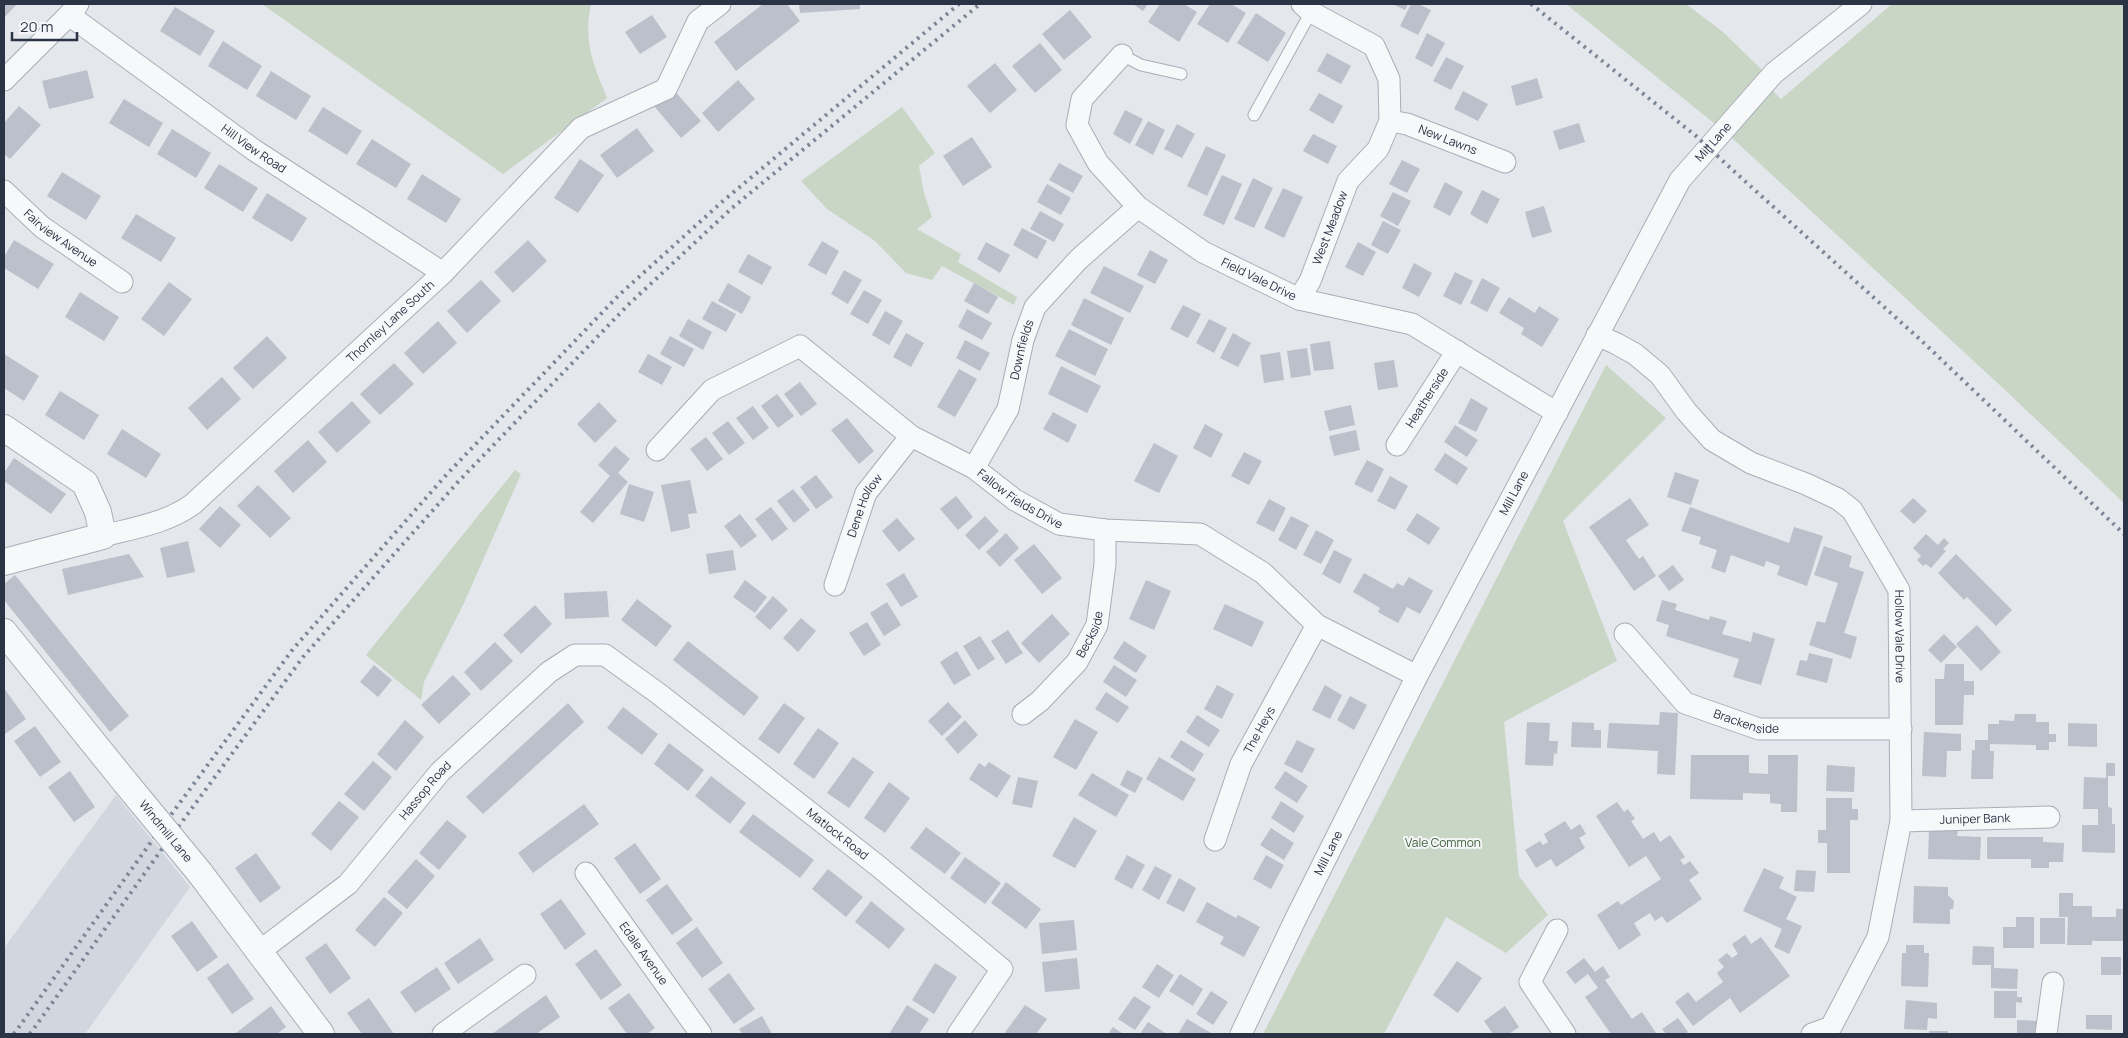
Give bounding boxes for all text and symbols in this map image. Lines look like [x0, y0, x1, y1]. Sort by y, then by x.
scale bar [12, 10, 78, 42]
text: 20 m [20, 16, 53, 37]
street label: Mill Lane [1691, 118, 1735, 165]
street label: Hill View Road [218, 120, 290, 177]
street label: New Lawns [1416, 120, 1480, 158]
street label: West Meadow [1308, 188, 1352, 267]
street label: Fairview Avenue [20, 205, 101, 271]
street label: Field Vale Drive [1218, 253, 1300, 305]
street label: Thornley Lane South [342, 276, 438, 366]
street label: Downfields [1006, 317, 1038, 381]
street label: Heatherside [1401, 364, 1452, 431]
street label: Fallow Fields Drive [974, 465, 1066, 533]
street label: Mill Lane [1495, 468, 1532, 518]
street label: Dene Hollow [843, 470, 886, 539]
street label: Hollow Vale Drive [1891, 590, 1909, 683]
street label: Beckside [1072, 610, 1107, 661]
street label: The Heys [1239, 703, 1279, 757]
street label: Brackenside [1711, 705, 1779, 738]
street label: Hassop Road [395, 757, 455, 823]
street label: Windmill Lane [135, 796, 197, 866]
street label: Matlock Road [803, 804, 872, 864]
street label: Juniper Bank [1939, 809, 2012, 828]
street label: Mill Lane [1310, 828, 1346, 878]
park label: Vale Common [1405, 834, 1481, 851]
street label: Edale Avenue [616, 918, 672, 988]

